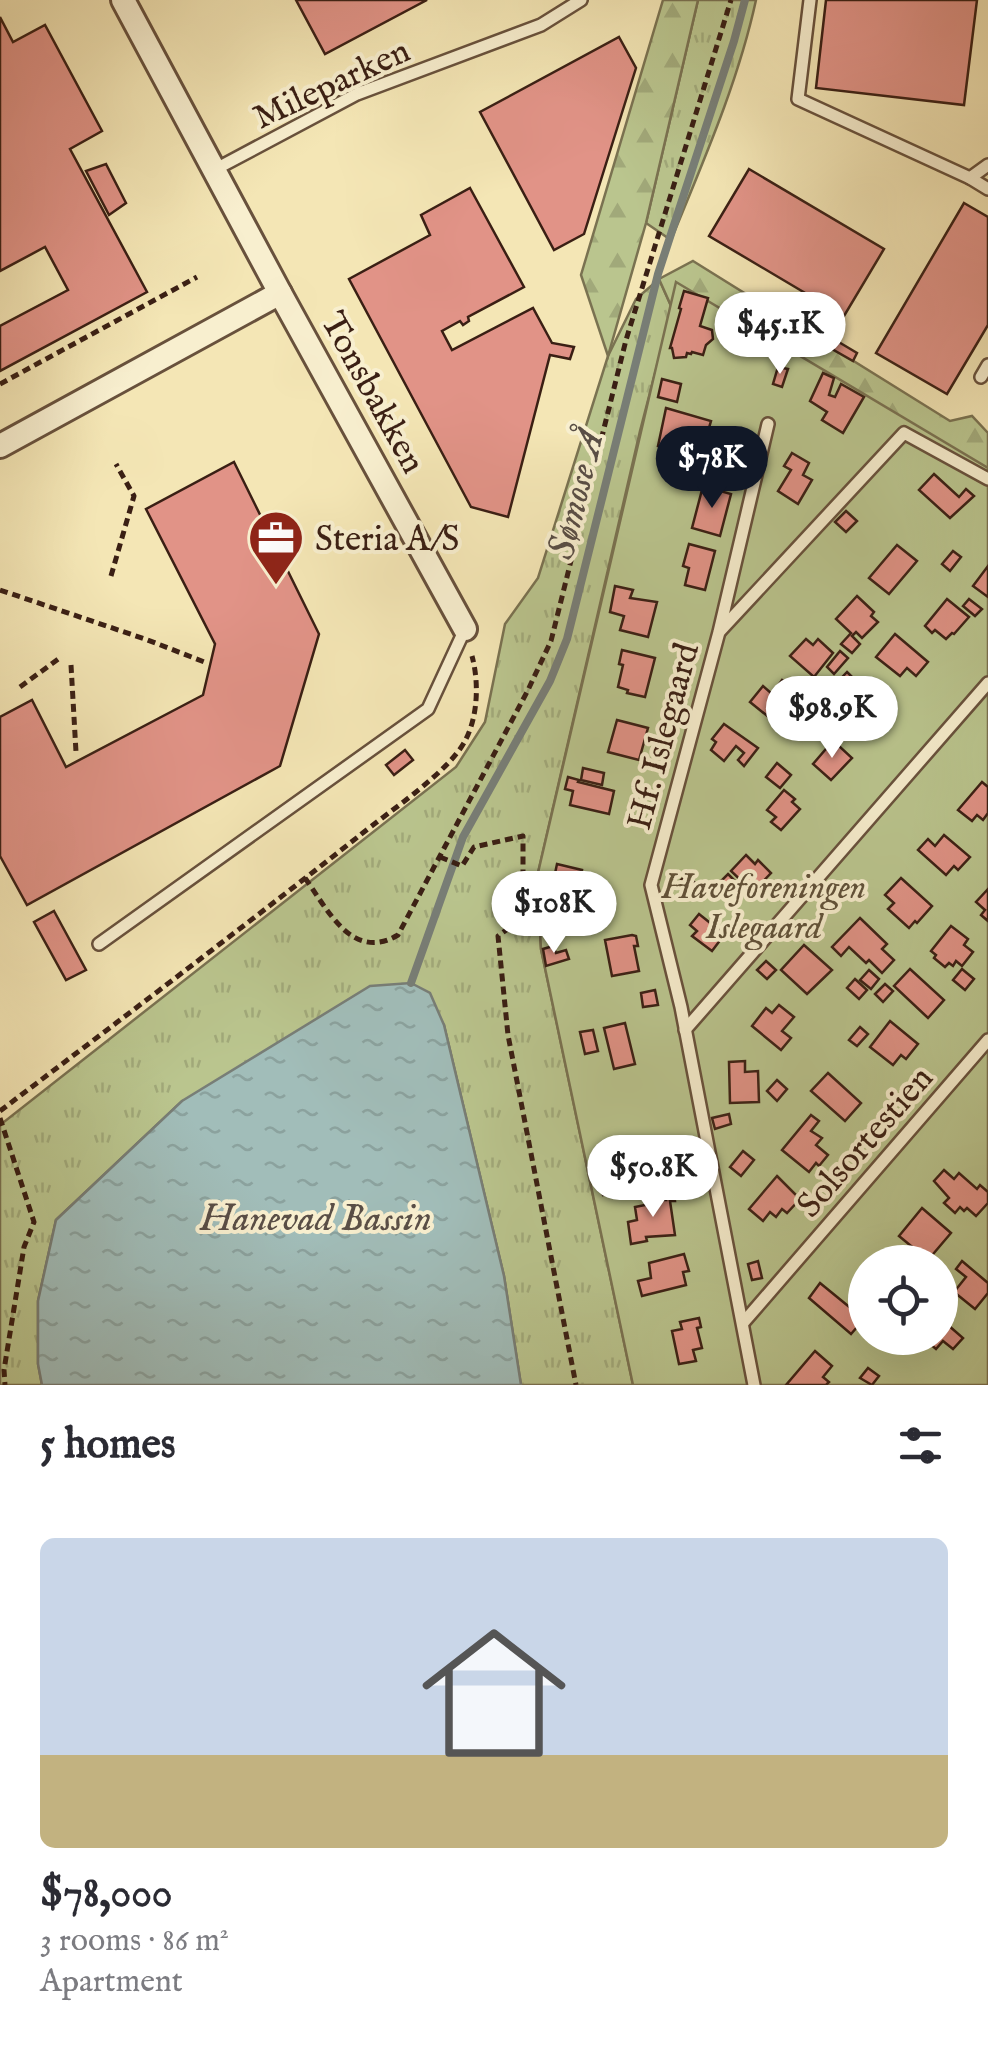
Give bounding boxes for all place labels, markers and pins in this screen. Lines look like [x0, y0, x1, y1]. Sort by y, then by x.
pin: $45.1K [699, 292, 861, 377]
pin: $78K [653, 426, 771, 511]
office icon: Steria A/S [246, 508, 306, 587]
place label: Steria A/S [315, 518, 460, 563]
pin: $98.9K [751, 676, 913, 761]
pin: $108K [484, 871, 624, 956]
pin: $50.8K [572, 1135, 734, 1220]

